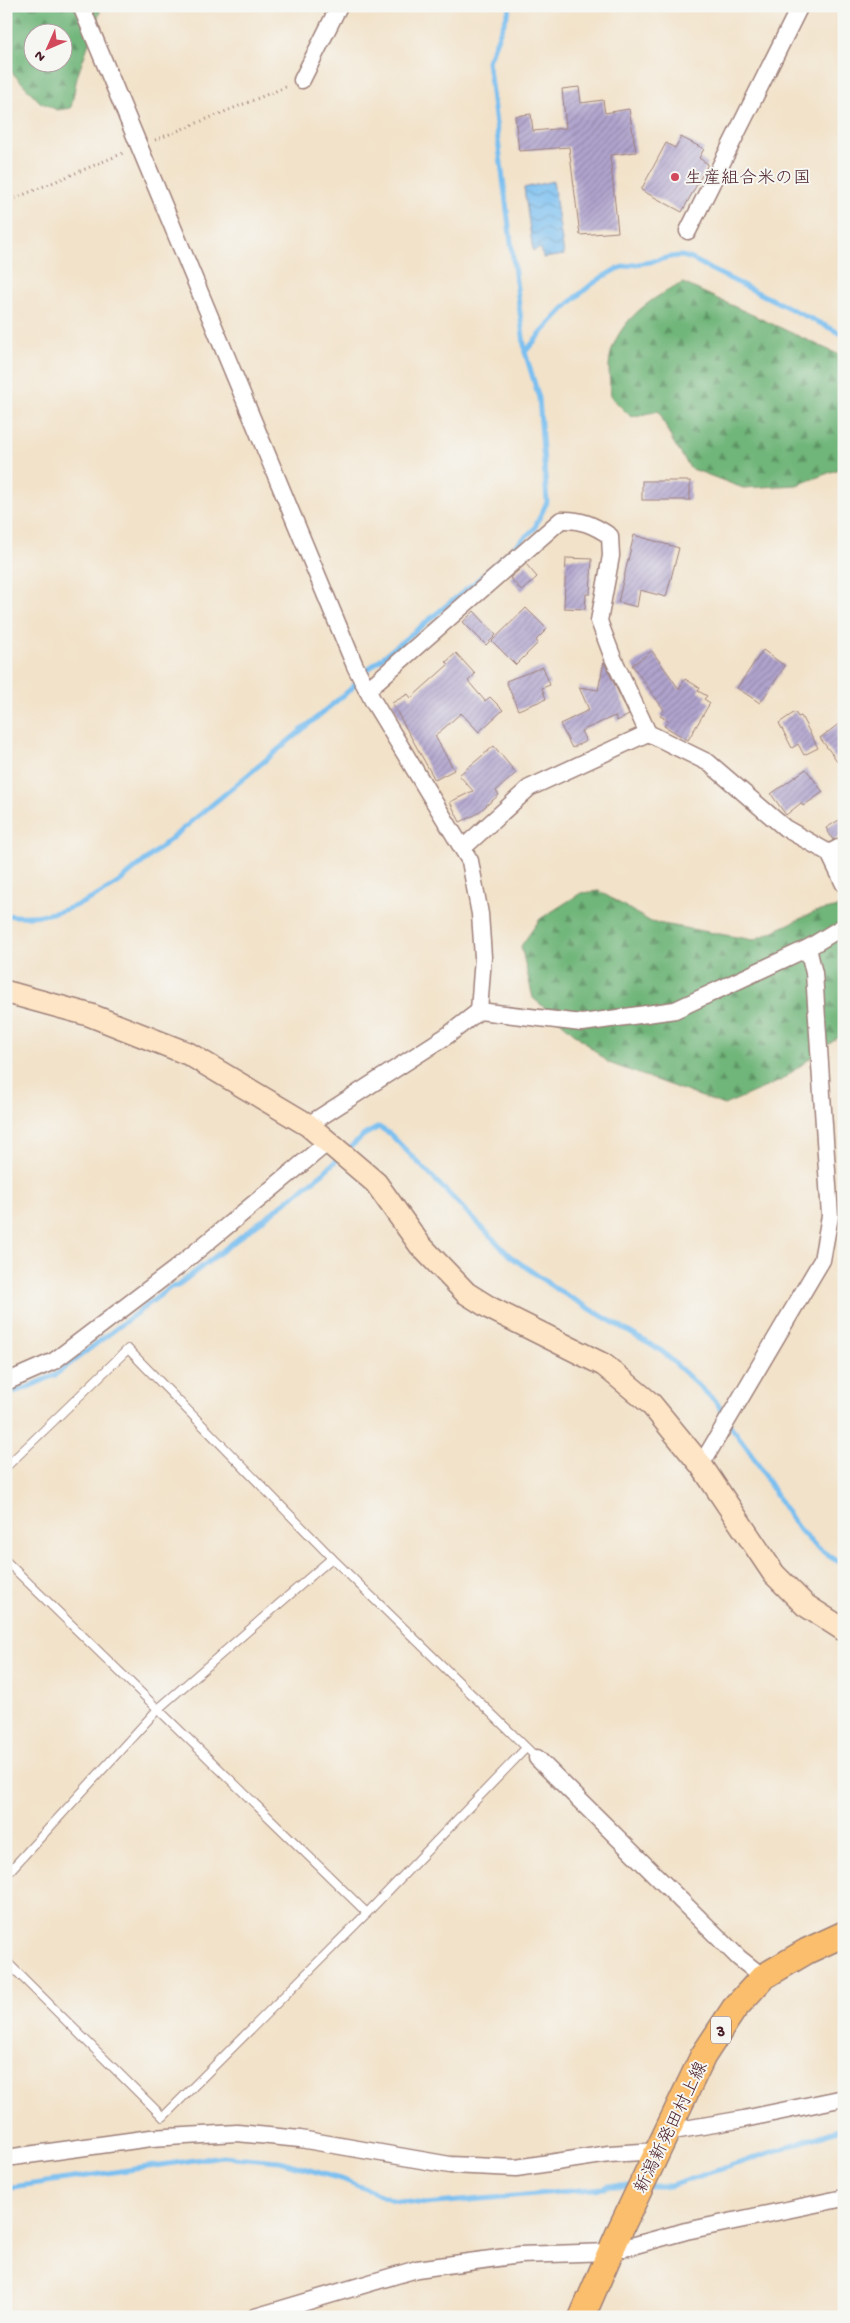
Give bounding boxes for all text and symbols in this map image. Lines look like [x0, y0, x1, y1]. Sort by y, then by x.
north arrow [22, 22, 72, 72]
text: N [31, 46, 50, 65]
place label: 生産組合米の国 [685, 168, 811, 190]
marker: 生産組合米の国 [669, 171, 681, 183]
road number: 3 [711, 2016, 731, 2044]
street label: 新潟新発田村上線 [630, 2058, 713, 2197]

